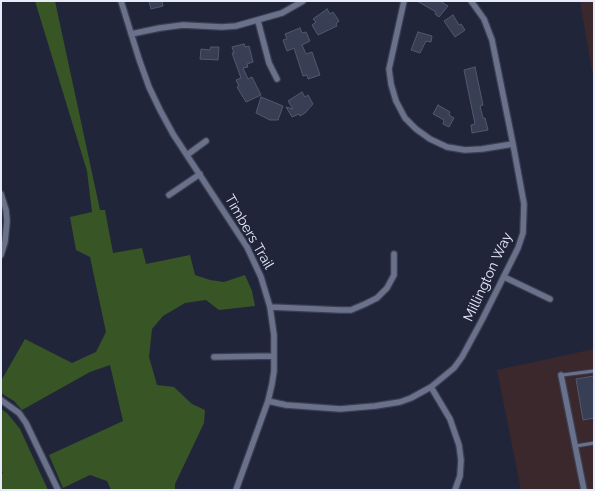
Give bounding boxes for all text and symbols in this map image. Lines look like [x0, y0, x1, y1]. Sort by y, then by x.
street label: Timbers Trail [221, 192, 277, 272]
street label: Millington Way [460, 230, 516, 324]

